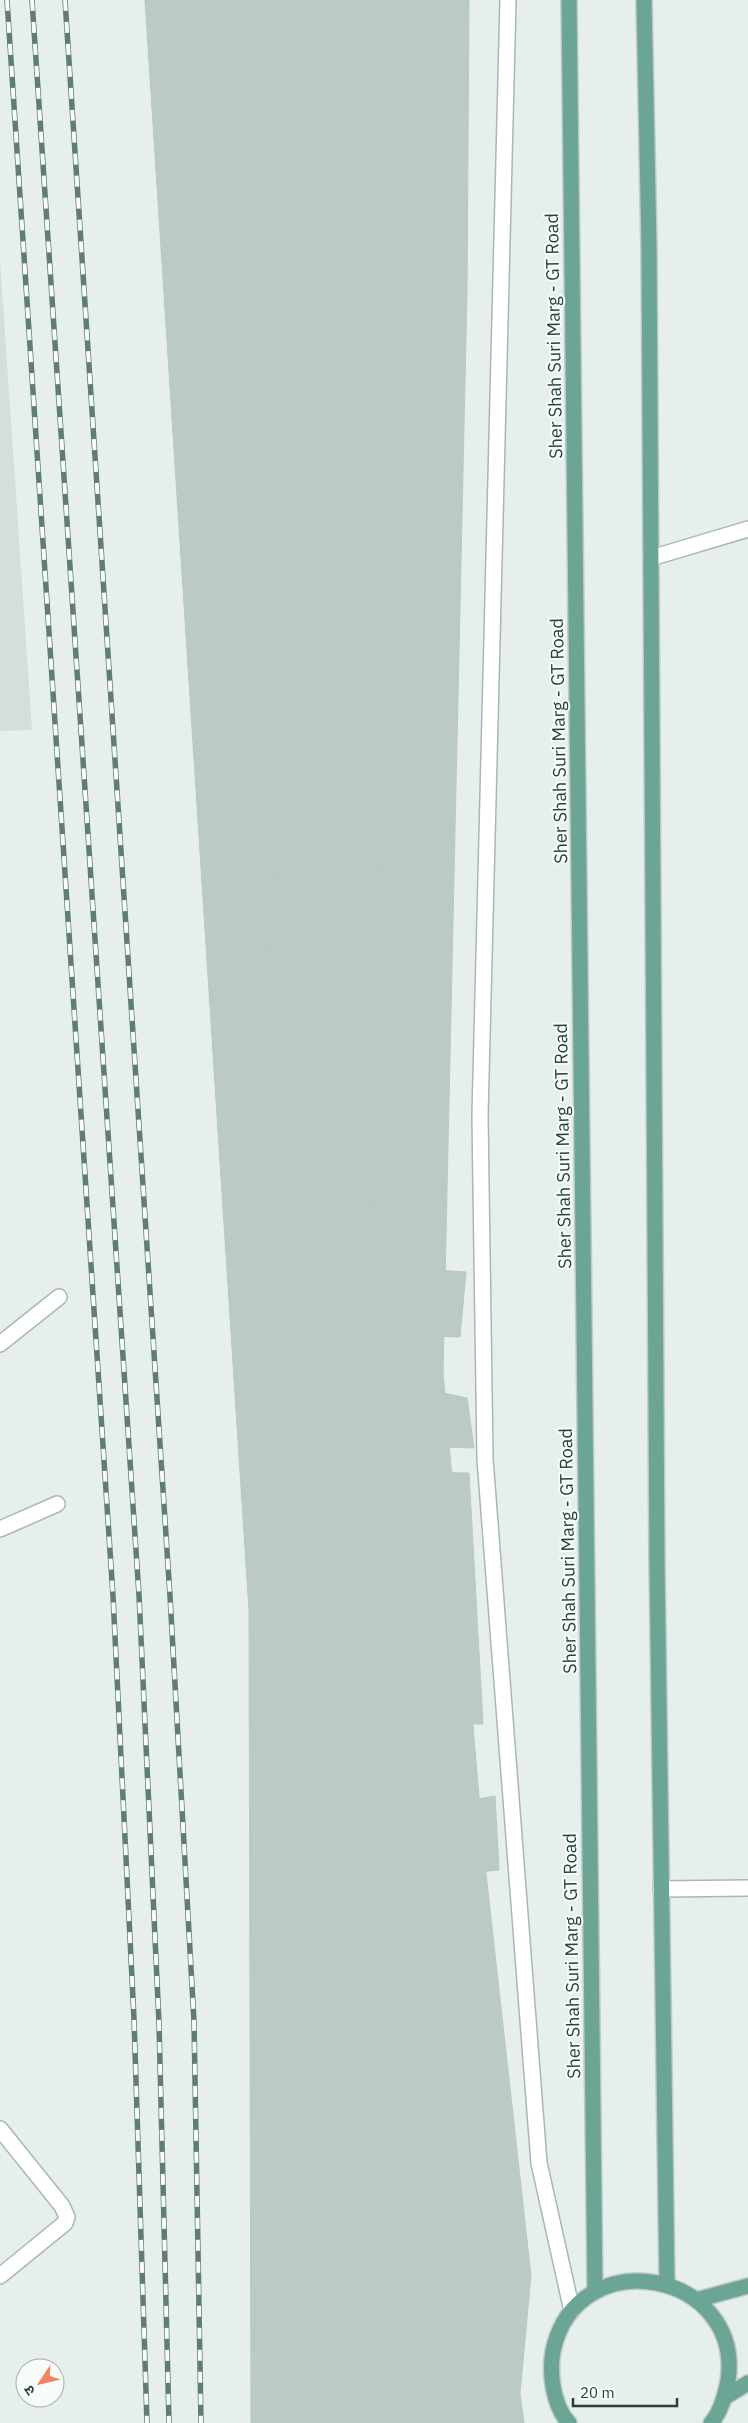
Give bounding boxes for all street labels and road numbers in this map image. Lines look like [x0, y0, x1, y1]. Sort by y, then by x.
street label: Sher Shah Suri Marg - GT Road [540, 213, 567, 459]
street label: Sher Shah Suri Marg - GT Road [545, 618, 572, 864]
street label: Sher Shah Suri Marg - GT Road [549, 1023, 576, 1269]
street label: Sher Shah Suri Marg - GT Road [554, 1428, 581, 1674]
street label: Sher Shah Suri Marg - GT Road [558, 1833, 585, 2079]

